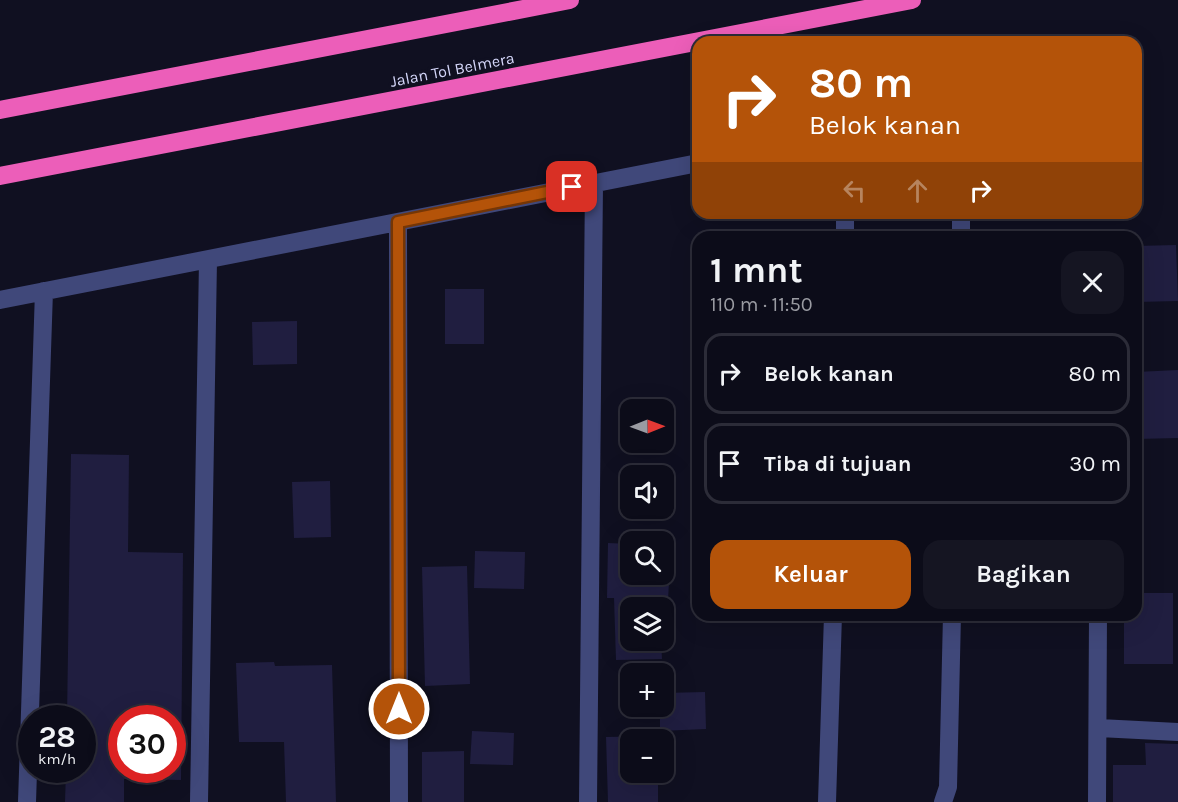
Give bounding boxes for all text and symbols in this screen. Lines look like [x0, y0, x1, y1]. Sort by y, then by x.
street label: Jalan Tol Belmera [388, 48, 516, 91]
text: 80 m [809, 58, 913, 108]
icon: right [710, 60, 788, 138]
text: Belok kanan [809, 109, 961, 141]
pin [546, 161, 597, 212]
icon: arrive [555, 170, 588, 203]
icon: left [838, 174, 871, 207]
icon: ahead [901, 174, 934, 207]
icon: right [964, 174, 997, 207]
text: 1 mnt [710, 249, 803, 291]
button: close [1061, 251, 1124, 314]
text: 110 m · 11:50 [710, 293, 813, 316]
icon: right [713, 357, 746, 390]
text: Belok kanan [764, 361, 894, 387]
text: 80 m [1069, 361, 1121, 387]
north arrow [620, 399, 674, 453]
map controls [620, 399, 674, 783]
icon: arrive [713, 447, 746, 480]
text: Tiba di tujuan [764, 451, 911, 477]
text: 30 m [1069, 451, 1121, 477]
button: sound [620, 465, 674, 519]
button: search [620, 531, 674, 585]
button: Keluar [710, 540, 911, 609]
button: Bagikan [923, 540, 1124, 609]
button: layers [620, 597, 674, 651]
button: + [620, 663, 674, 717]
position arrow [367, 677, 431, 741]
speed limit sign: 30 [108, 705, 186, 783]
text: 28 [38, 719, 76, 755]
button: − [620, 729, 674, 783]
text: km/h [38, 750, 76, 768]

